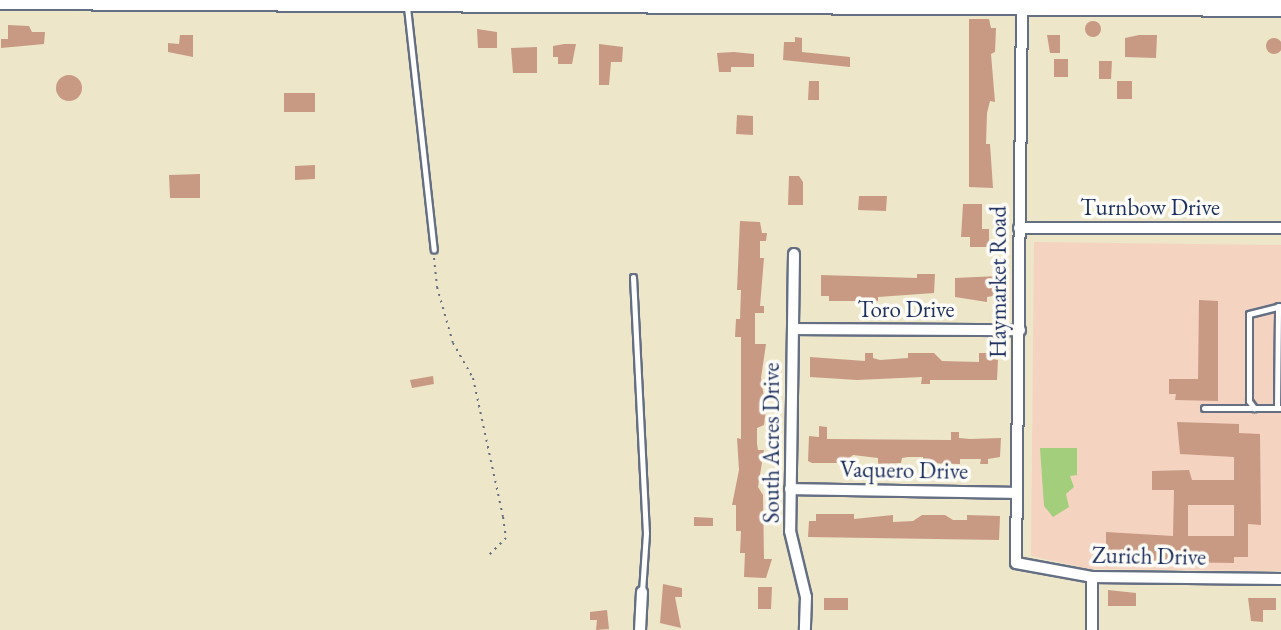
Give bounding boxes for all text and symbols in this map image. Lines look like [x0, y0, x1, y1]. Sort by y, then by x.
street label: Turnbow Drive [1080, 193, 1220, 221]
street label: Haymarket Road [984, 206, 1012, 358]
street label: Toro Drive [857, 295, 955, 323]
street label: South Acres Drive [757, 363, 785, 523]
street label: Vaquero Drive [840, 455, 968, 485]
street label: Zurich Drive [1092, 541, 1206, 571]

